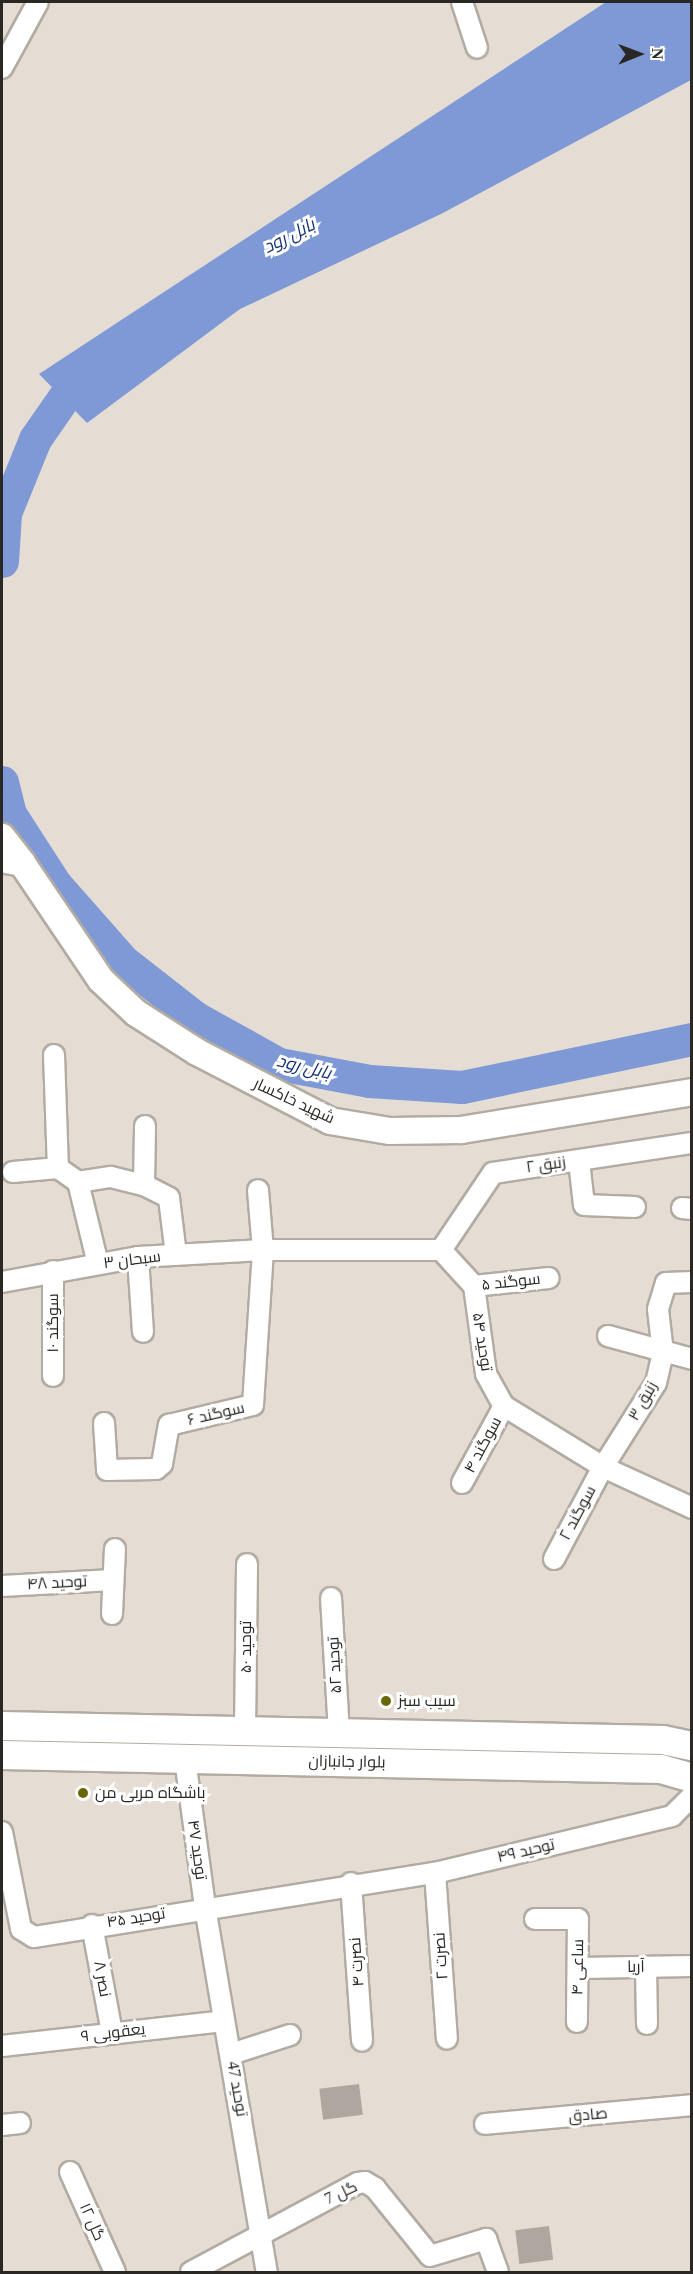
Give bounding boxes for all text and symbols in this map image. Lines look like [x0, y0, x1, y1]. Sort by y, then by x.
north arrow [609, 24, 669, 84]
text: N [649, 48, 666, 60]
water label: بابل رود [259, 214, 319, 258]
water label: بابل رود [275, 1050, 333, 1084]
street label: شهید خاکسار [250, 1074, 338, 1128]
street label: زنبق ۲ [525, 1153, 567, 1177]
street label: سبحان ۳ [102, 1247, 162, 1273]
street label: سوگند ۵ [481, 1269, 541, 1295]
street label: سوگند ۱۰ [43, 1293, 63, 1353]
street label: توحید ۵۴ [468, 1311, 496, 1373]
street label: زنبق ۳ [624, 1378, 662, 1424]
street label: سوگند ۶ [185, 1398, 247, 1430]
street label: سوگند ۴ [460, 1413, 506, 1477]
street label: سوگند ۲ [556, 1482, 600, 1544]
street label: توحید ۴۸ [26, 1572, 88, 1594]
street label: توحید ۵۰ [236, 1621, 256, 1673]
street label: توحید ۵۲ [324, 1636, 346, 1694]
place label: سیب سبز [398, 1691, 456, 1711]
marker: سیب سبز [379, 1694, 393, 1708]
street label: بلوار جانبازان [308, 1752, 386, 1772]
place label: باشگاه مربی من [95, 1783, 206, 1803]
marker: باشگاه مربی من [76, 1786, 90, 1800]
street label: توحید ۴۷ [183, 1819, 211, 1881]
street label: توحید ۴۹ [495, 1835, 557, 1867]
street label: توحید ۴۵ [105, 1904, 167, 1932]
street label: نصرت ۲ [430, 1932, 452, 1980]
street label: نصرت ۴ [346, 1937, 368, 1987]
street label: ساعی ۴ [568, 1939, 588, 1995]
street label: آریا [627, 1957, 645, 1977]
street label: نصر ۸ [89, 1960, 115, 1998]
street label: یعقوبی ۹ [80, 2020, 146, 2046]
street label: توحید 47 [223, 2060, 251, 2118]
street label: صادق [568, 2104, 608, 2126]
street label: گل 7 [322, 2177, 360, 2209]
street label: گل ۱۲ [75, 2200, 109, 2244]

